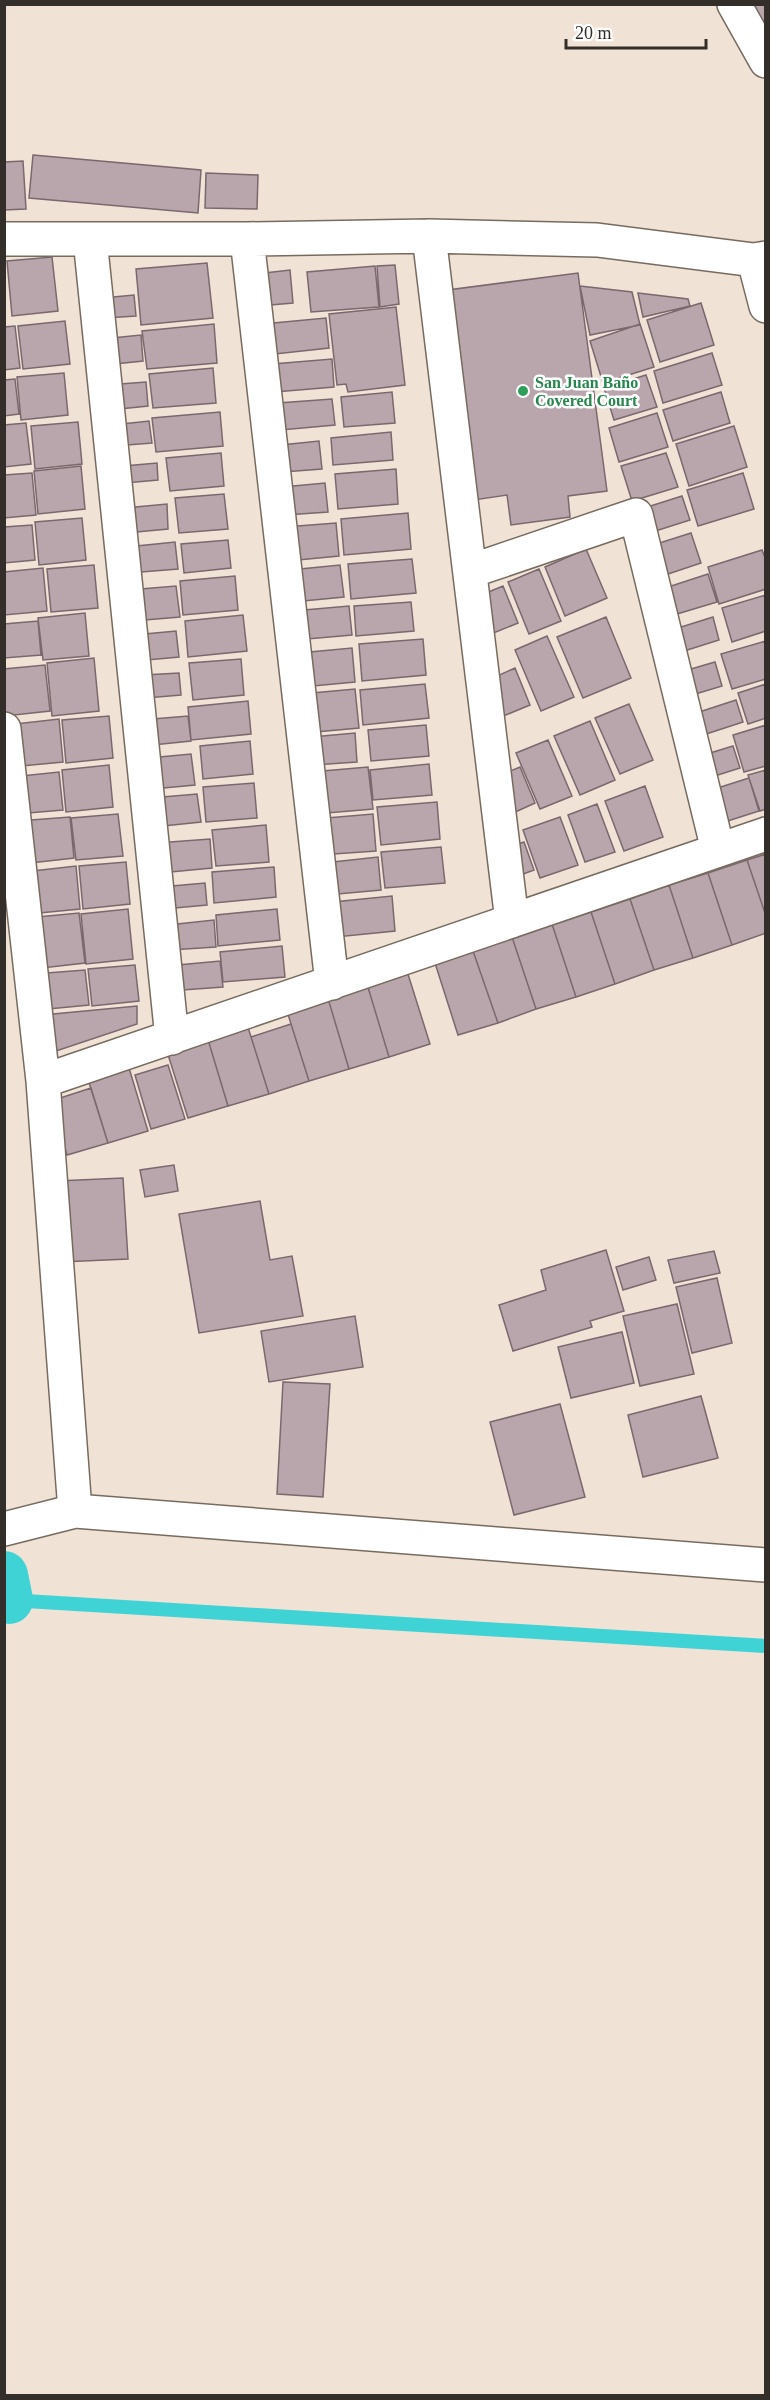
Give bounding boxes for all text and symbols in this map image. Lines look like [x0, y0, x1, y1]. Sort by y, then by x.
scale bar [566, 12, 706, 50]
text: 20 m [575, 23, 612, 43]
place label: San Juan Baño Covered Court [535, 374, 638, 409]
marker: San Juan Baño Covered Court [516, 384, 530, 398]

